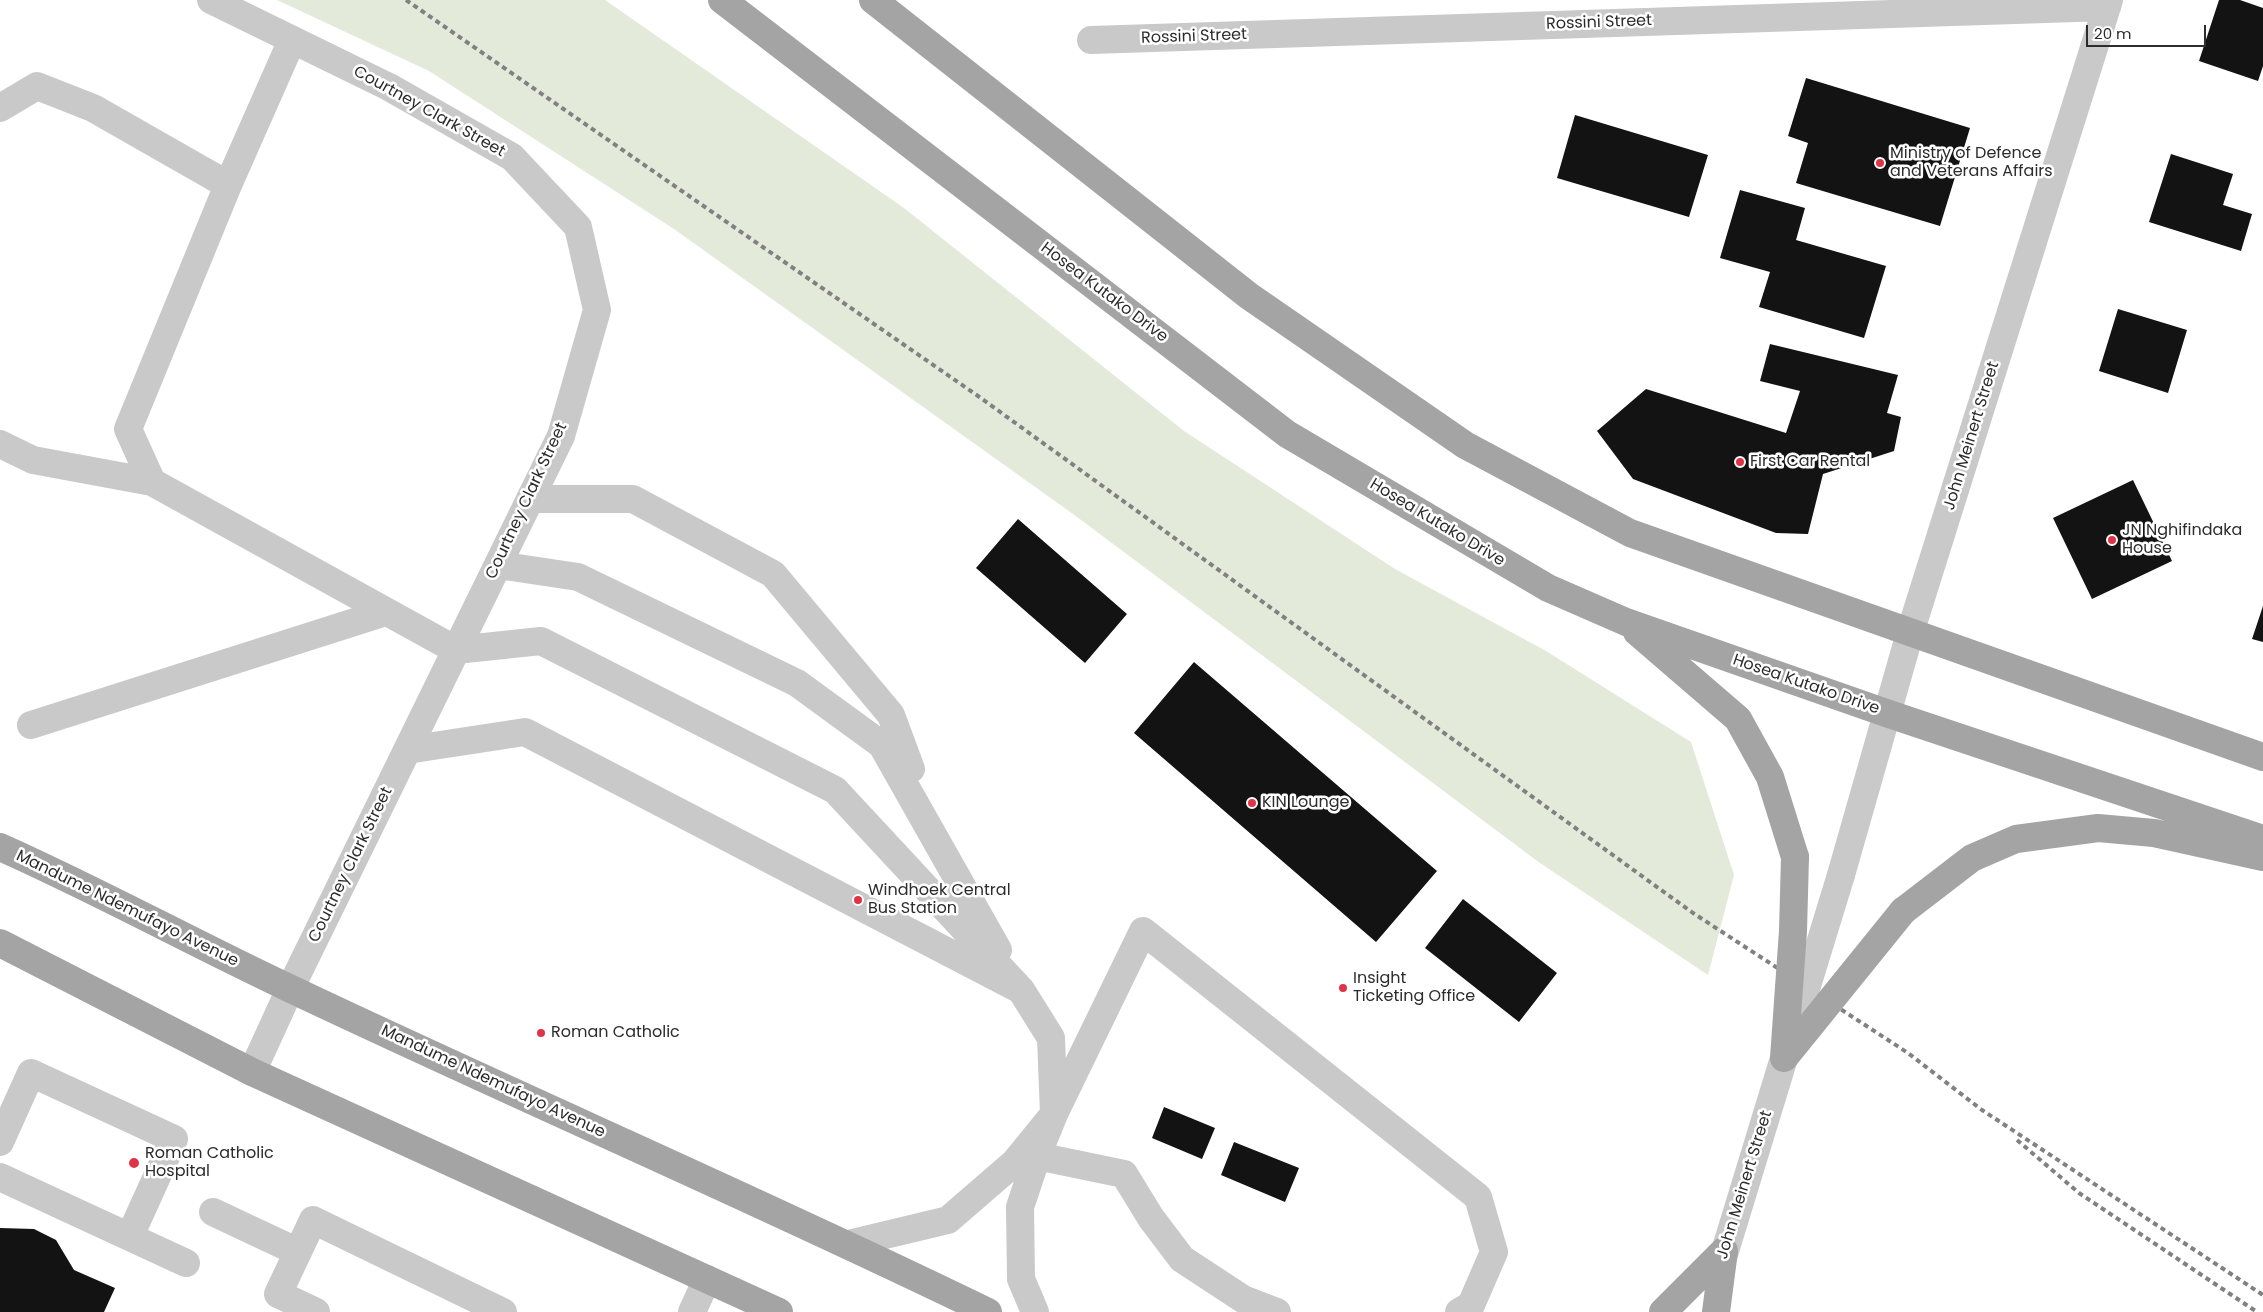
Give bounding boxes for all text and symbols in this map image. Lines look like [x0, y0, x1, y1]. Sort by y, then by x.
street label: Rossini Street [1546, 12, 1652, 34]
scale bar [2088, 15, 2208, 47]
text: 20 m [2094, 23, 2132, 44]
street label: Rossini Street [1141, 26, 1247, 48]
street label: Courtney Clark Street [350, 62, 508, 162]
place label: Ministry of Defence and Veterans Affairs [1890, 144, 2053, 182]
marker: Ministry of Defence and Veterans Affairs [1874, 157, 1886, 169]
street label: Hosea Kutako Drive [1037, 239, 1171, 347]
street label: John Meinert Street [1940, 359, 2004, 513]
street label: Courtney Clark Street [482, 420, 572, 582]
place label: First Car Rental [1750, 452, 1870, 472]
marker: First Car Rental [1734, 456, 1746, 468]
street label: Hosea Kutako Drive [1366, 475, 1508, 571]
place label: JN Nghifindaka House [2122, 521, 2242, 559]
marker: JN Nghifindaka House [2106, 534, 2118, 546]
street label: Hosea Kutako Drive [1730, 651, 1882, 719]
street label: Courtney Clark Street [305, 784, 397, 946]
place label: KIN Lounge [1262, 793, 1349, 813]
marker: KIN Lounge [1246, 797, 1258, 809]
street label: Mandume Ndemufayo Avenue [13, 847, 241, 971]
place label: Windhoek Central Bus Station [868, 881, 1011, 919]
marker: Windhoek Central Bus Station [852, 894, 864, 906]
place label: Insight Ticketing Office [1353, 969, 1475, 1007]
marker: Insight Ticketing Office [1337, 982, 1349, 994]
street label: Mandume Ndemufayo Avenue [378, 1022, 608, 1142]
place label: Roman Catholic [551, 1023, 680, 1043]
marker: Roman Catholic [535, 1027, 547, 1039]
street label: John Meinert Street [1713, 1108, 1777, 1262]
place label: Roman Catholic Hospital [145, 1144, 274, 1182]
marker: Roman Catholic Hospital [127, 1156, 141, 1170]

